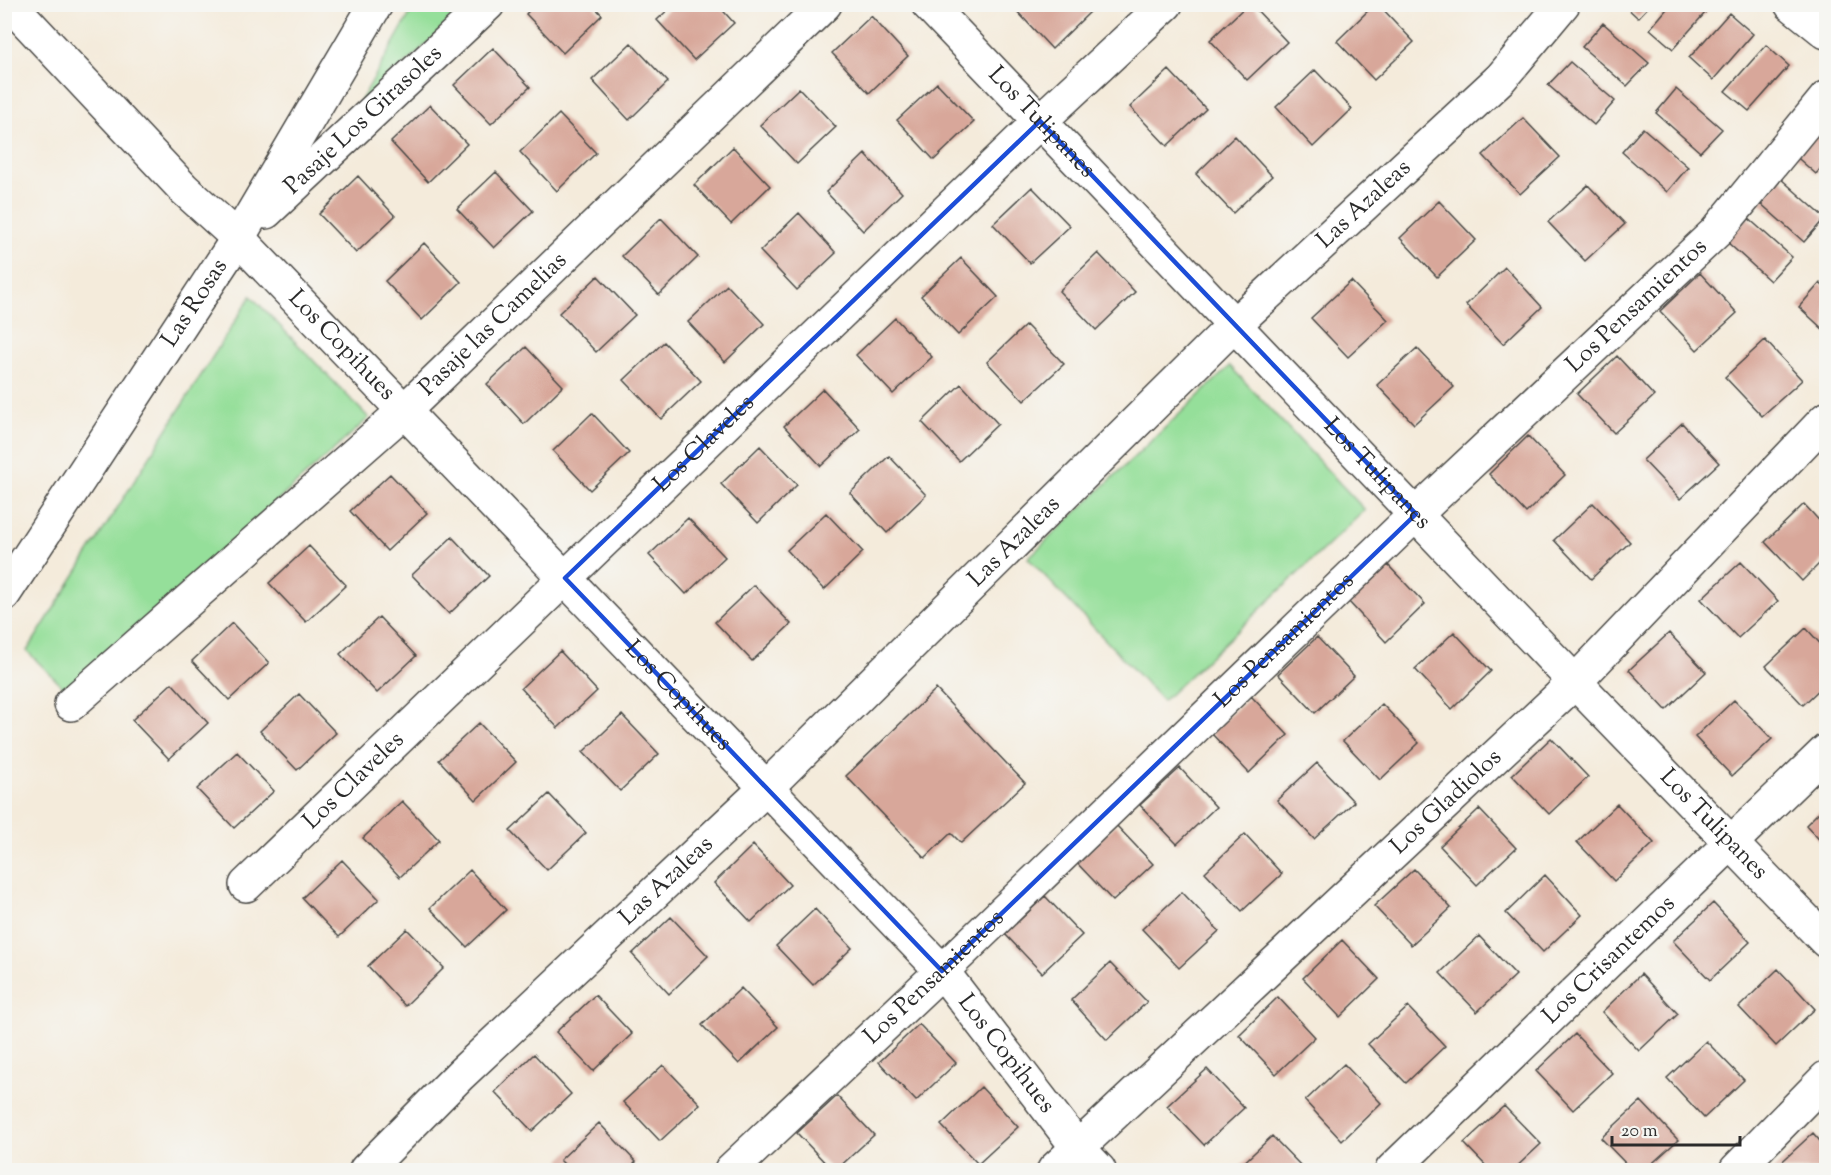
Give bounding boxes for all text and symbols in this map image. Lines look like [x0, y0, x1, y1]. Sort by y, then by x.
street label: Pasaje Los Girasoles [277, 38, 450, 203]
street label: Los Tulipanes [980, 59, 1103, 186]
street label: Las Azaleas [1309, 152, 1419, 257]
street label: Los Pensamientos [1559, 231, 1716, 381]
street label: Pasaje las Camelias [412, 245, 575, 404]
street label: Las Rosas [154, 252, 237, 354]
street label: Los Copihues [280, 282, 403, 409]
street label: Los Claveles [646, 387, 763, 501]
street label: Los Tulipanes [1315, 411, 1438, 538]
street label: Las Azaleas [961, 488, 1069, 596]
street label: Los Pensamientos [1207, 565, 1362, 716]
street label: Los Copihues [616, 633, 739, 759]
street label: Los Claveles [296, 724, 412, 838]
street label: Los Gladiolos [1383, 741, 1510, 863]
street label: Los Tulipanes [1651, 762, 1775, 888]
street label: Las Azaleas [612, 828, 721, 934]
street label: Los Crisantemos [1535, 888, 1683, 1033]
street label: Los Pensamientos [856, 902, 1012, 1053]
street label: Los Copihues [949, 987, 1063, 1121]
scale bar [1612, 1109, 1740, 1147]
text: 20 m [1621, 1119, 1658, 1145]

